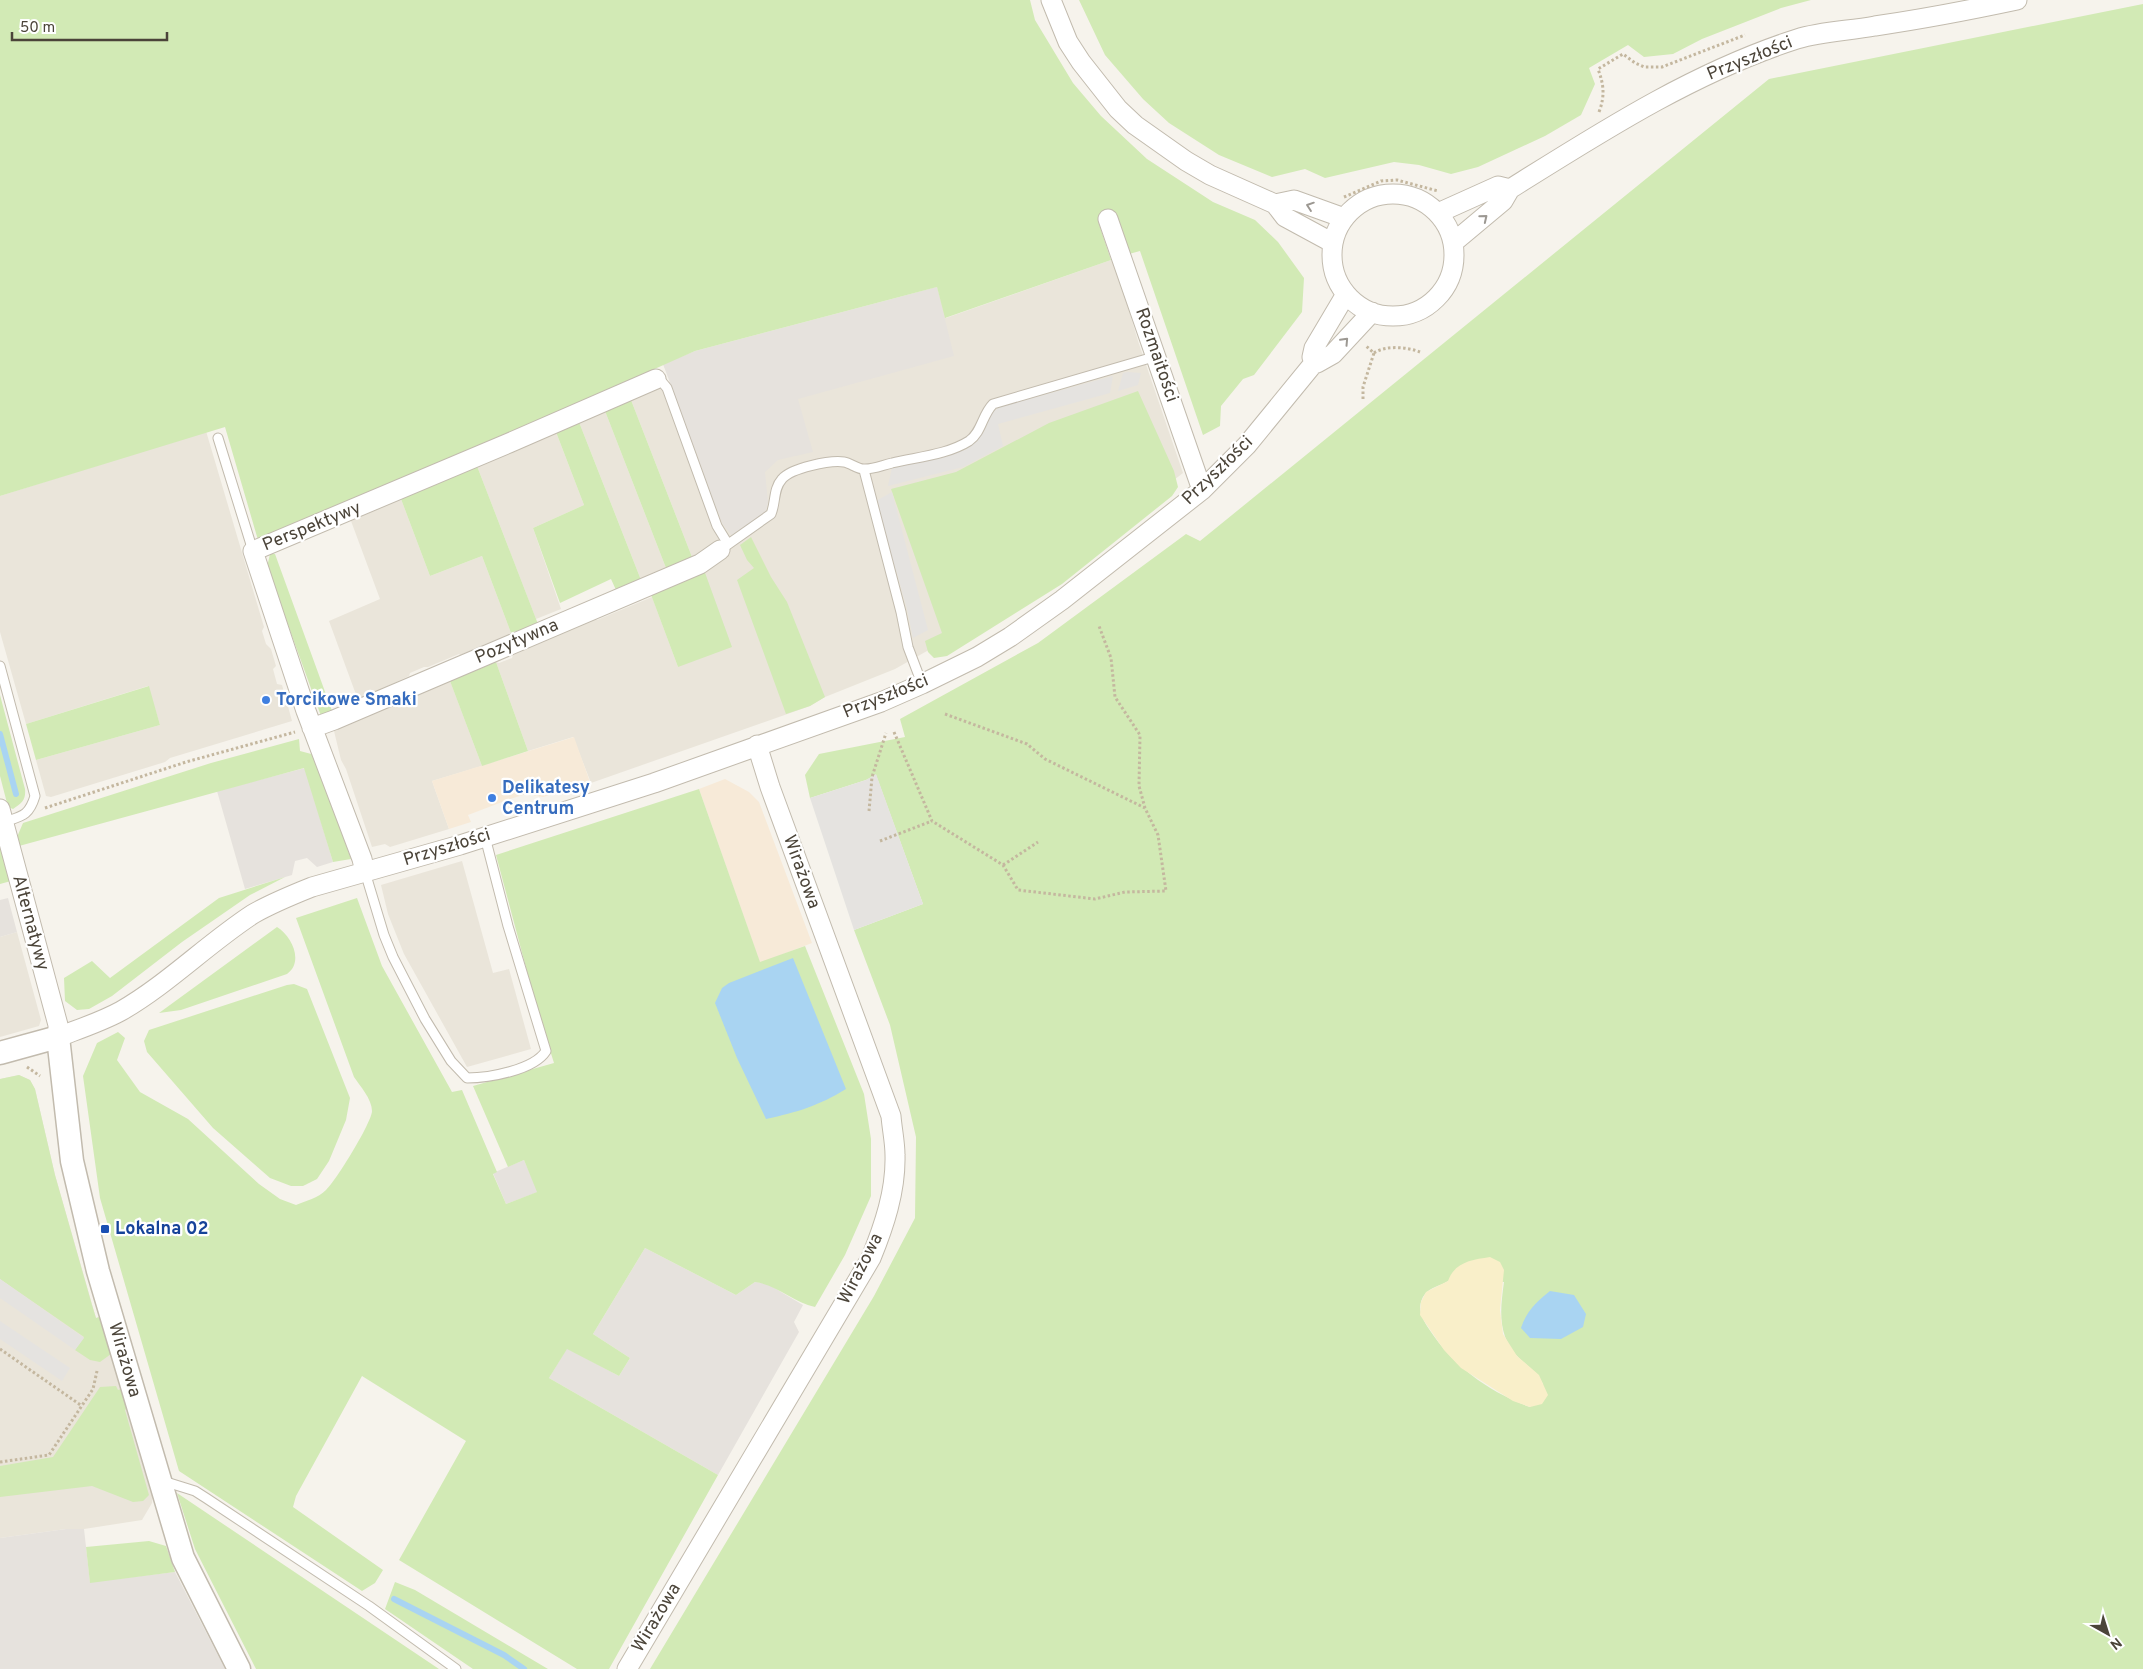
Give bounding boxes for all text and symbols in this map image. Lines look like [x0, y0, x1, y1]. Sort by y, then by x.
scale bar [12, 10, 168, 42]
text: 50 m [20, 19, 55, 38]
street label: Przyszłości [1704, 31, 1796, 87]
one-way arrow [1306, 202, 1314, 212]
one-way arrow [1478, 215, 1487, 223]
street label: Rozmaitości [1129, 305, 1183, 405]
one-way arrow [1339, 337, 1348, 346]
street label: Przyszłości [1178, 431, 1258, 511]
street label: Perspektywy [259, 497, 365, 557]
street label: Pozytywna [472, 614, 562, 670]
street label: Przyszłości [840, 669, 932, 725]
place label: Torcikowe Smaki [276, 689, 417, 712]
marker: Torcikowe Smaki [260, 694, 272, 706]
place label: Delikatesy Centrum [502, 777, 590, 821]
marker: Delikatesy Centrum [486, 792, 498, 804]
street label: Przyszłości [400, 824, 494, 872]
street label: Wirażowa [777, 832, 825, 912]
street label: Alternatywy [6, 873, 54, 973]
place label: Lokalna 02 [115, 1218, 209, 1241]
marker: Lokalna 02 [99, 1223, 111, 1235]
street label: Wirażowa [833, 1230, 889, 1308]
street label: Wirażowa [102, 1320, 146, 1400]
street label: Wirażowa [627, 1579, 687, 1657]
north arrow [2083, 1609, 2133, 1659]
text: N [2106, 1633, 2124, 1653]

